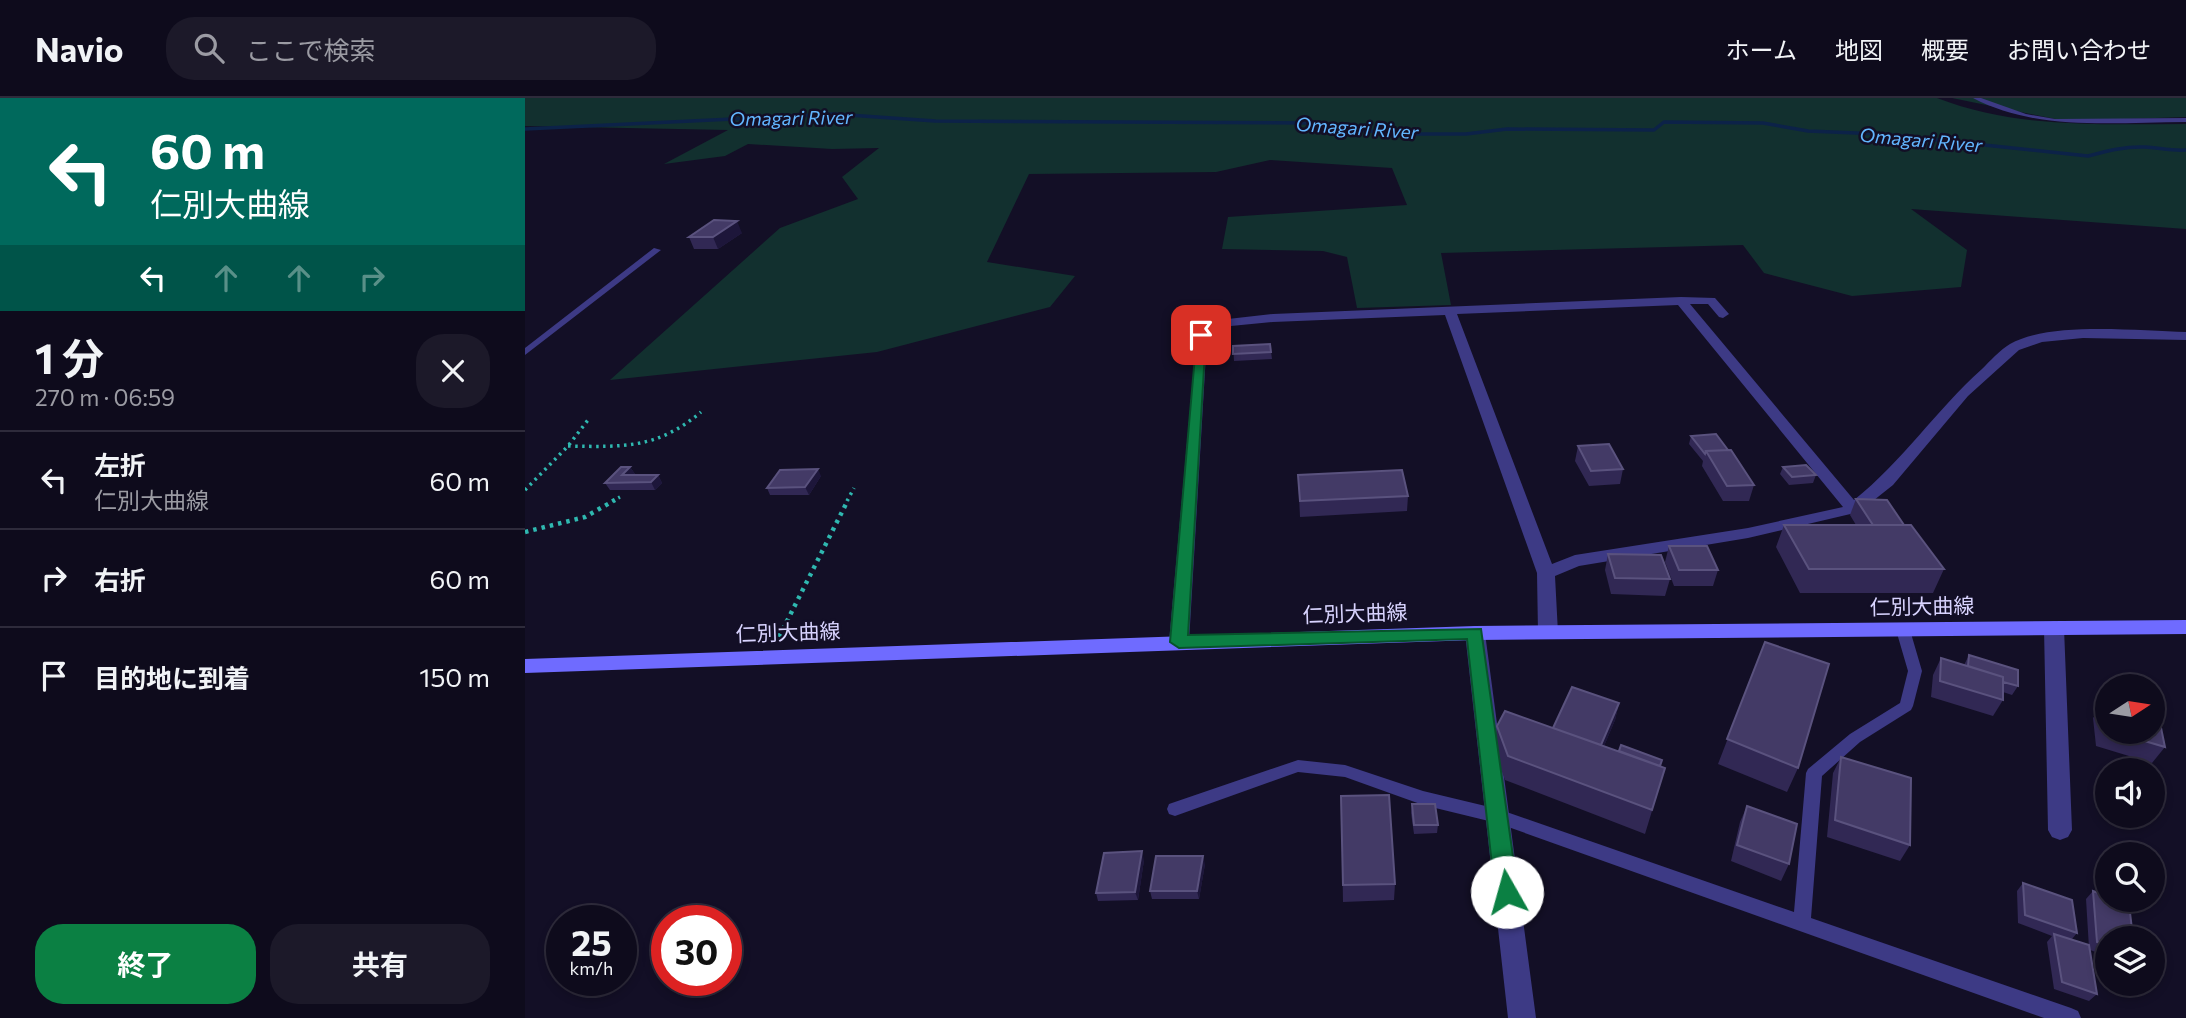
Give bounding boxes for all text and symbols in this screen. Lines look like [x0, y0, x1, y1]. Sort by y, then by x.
search box [166, 17, 656, 80]
text: Navio [35, 28, 124, 69]
icon: search [190, 29, 228, 67]
text: ここで検索 [246, 34, 376, 65]
text: ホーム [1726, 35, 1797, 64]
text: 地図 [1835, 35, 1883, 64]
text: 概要 [1921, 35, 1969, 64]
text: お問い合わせ [2007, 35, 2151, 64]
water label: Omagari River [729, 105, 854, 130]
water label: Omagari River [1295, 112, 1421, 143]
text: 60 m [150, 119, 265, 179]
water label: Omagari River [1859, 123, 1985, 156]
icon: left [35, 126, 126, 217]
text: 仁別大曲線 [150, 183, 310, 223]
icon: left [134, 259, 172, 297]
icon: ahead [207, 259, 245, 297]
icon: ahead [280, 259, 318, 297]
icon: right [353, 259, 391, 297]
pin [1171, 305, 1231, 365]
icon: arrive [1182, 316, 1220, 354]
text: 1 分 [35, 331, 104, 383]
button: close [416, 334, 490, 408]
text: 270 m · 06:59 [35, 383, 175, 411]
text: 左折 [94, 449, 146, 480]
icon: left [35, 461, 73, 499]
text: 60 m [430, 465, 490, 496]
text: 仁別大曲線 [94, 486, 209, 514]
icon: right [35, 559, 73, 597]
text: 60 m [430, 563, 490, 594]
text: 右折 [94, 564, 146, 595]
street label: 仁別大曲線 [1869, 592, 1975, 619]
street label: 仁別大曲線 [1302, 598, 1408, 627]
street label: 仁別大曲線 [735, 617, 841, 646]
icon: arrive [35, 657, 73, 695]
text: 150 m [419, 661, 490, 692]
text: 目的地に到着 [94, 662, 250, 693]
north arrow [2095, 674, 2165, 744]
map controls [2095, 674, 2165, 996]
button: sound [2095, 758, 2165, 828]
button: search [2095, 842, 2165, 912]
position arrow [1470, 855, 1544, 929]
speed limit sign: 30 [651, 905, 742, 996]
text: 25 [571, 920, 612, 963]
button: 終了 [35, 924, 256, 1004]
button: 共有 [270, 924, 490, 1004]
button: layers [2095, 926, 2165, 996]
text: km/h [570, 957, 613, 979]

